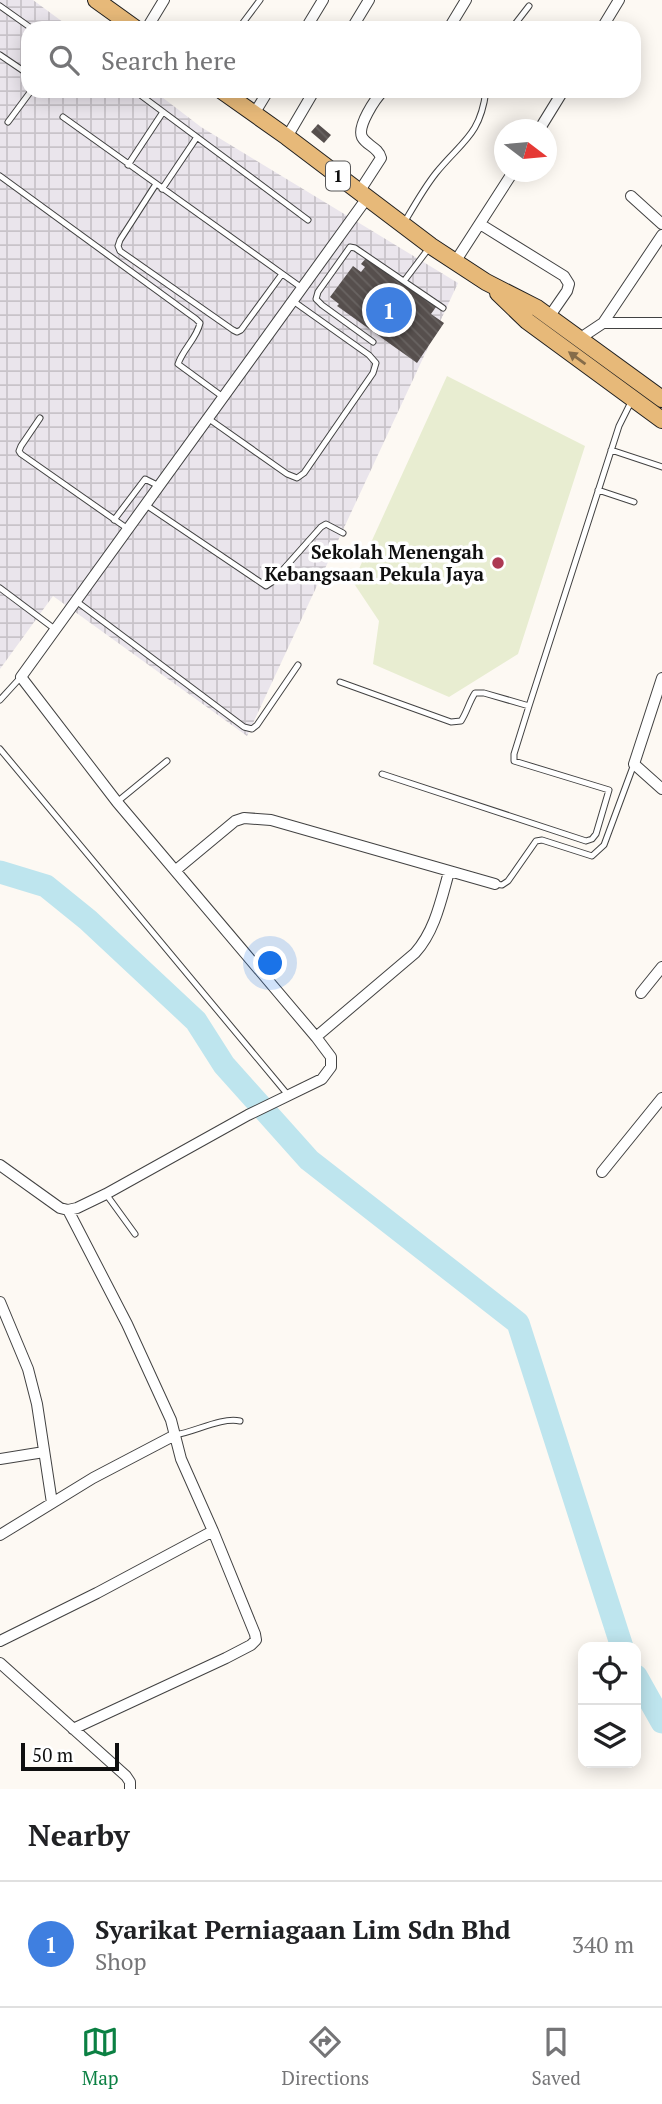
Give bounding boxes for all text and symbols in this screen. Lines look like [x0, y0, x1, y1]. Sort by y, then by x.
search box [21, 21, 641, 98]
icon: search [45, 41, 83, 79]
text: Search here [101, 43, 236, 77]
north arrow [494, 119, 557, 182]
road number: 1 [326, 162, 350, 190]
pin: 1 [366, 284, 412, 336]
one-way arrow [568, 351, 586, 365]
place label: Sekolah Menengah Kebangsaan Pekula Jaya [264, 539, 484, 586]
marker: Sekolah Menengah Kebangsaan Pekula Jaya [490, 555, 506, 571]
your location [253, 946, 287, 980]
map controls [578, 1642, 641, 1768]
button: locate [578, 1642, 641, 1705]
button: layers [578, 1705, 641, 1768]
scale bar [21, 1740, 119, 1772]
text: 50 m [32, 1742, 73, 1767]
text: Nearby [28, 1815, 130, 1855]
text: Syarikat Perniagaan Lim Sdn Bhd [95, 1912, 511, 1946]
text: 1 [45, 1929, 58, 1960]
text: 340 m [572, 1929, 634, 1960]
text: Shop [95, 1946, 147, 1977]
tab: Map [81, 2023, 119, 2090]
tab: Directions [282, 2023, 369, 2090]
tab: Saved [532, 2023, 581, 2090]

